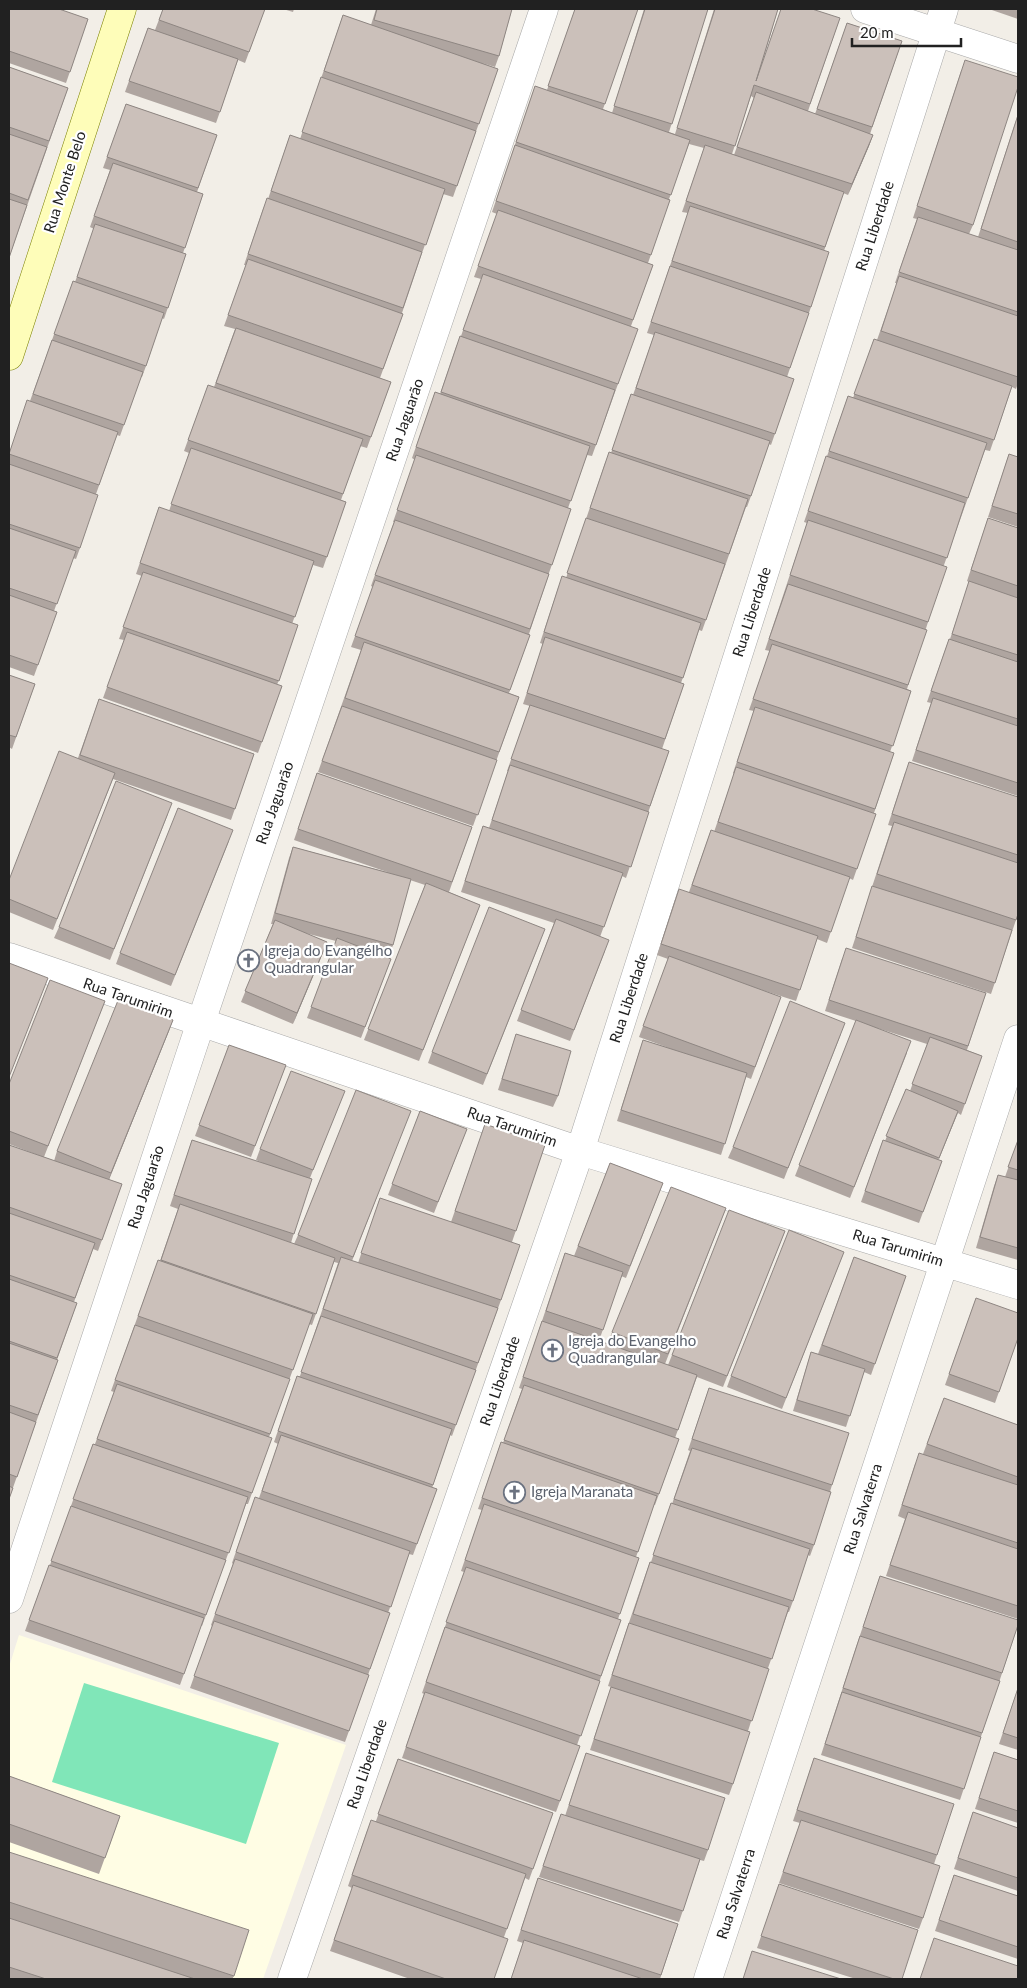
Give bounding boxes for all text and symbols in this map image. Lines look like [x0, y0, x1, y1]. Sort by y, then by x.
scale bar [852, 15, 961, 47]
text: 20 m [860, 23, 894, 41]
street label: Rua Monte Belo [39, 129, 89, 235]
street label: Rua Liberdade [851, 178, 897, 273]
street label: Rua Jaguarão [381, 376, 427, 464]
street label: Rua Liberdade [728, 564, 774, 659]
street label: Rua Jaguarão [251, 759, 297, 847]
place label: Igreja do Evangélho Quadrangular [264, 941, 392, 976]
church icon: Igreja do Evangélho Quadrangular [236, 948, 260, 972]
street label: Rua Liberdade [605, 950, 651, 1045]
street label: Rua Tarumirim [81, 973, 176, 1021]
street label: Rua Tarumirim [465, 1102, 560, 1150]
street label: Rua Jaguarão [123, 1143, 167, 1231]
street label: Rua Tarumirim [851, 1225, 946, 1269]
place label: Igreja do Evangelho Quadrangular [568, 1331, 696, 1366]
street label: Rua Liberdade [475, 1333, 523, 1428]
church icon: Igreja do Evangelho Quadrangular [540, 1338, 564, 1362]
street label: Rua Salvaterra [839, 1461, 885, 1556]
church icon: Igreja Maranata [503, 1480, 527, 1504]
place label: Igreja Maranata [531, 1482, 633, 1500]
street label: Rua Liberdade [342, 1716, 390, 1811]
street label: Rua Salvaterra [712, 1846, 758, 1941]

